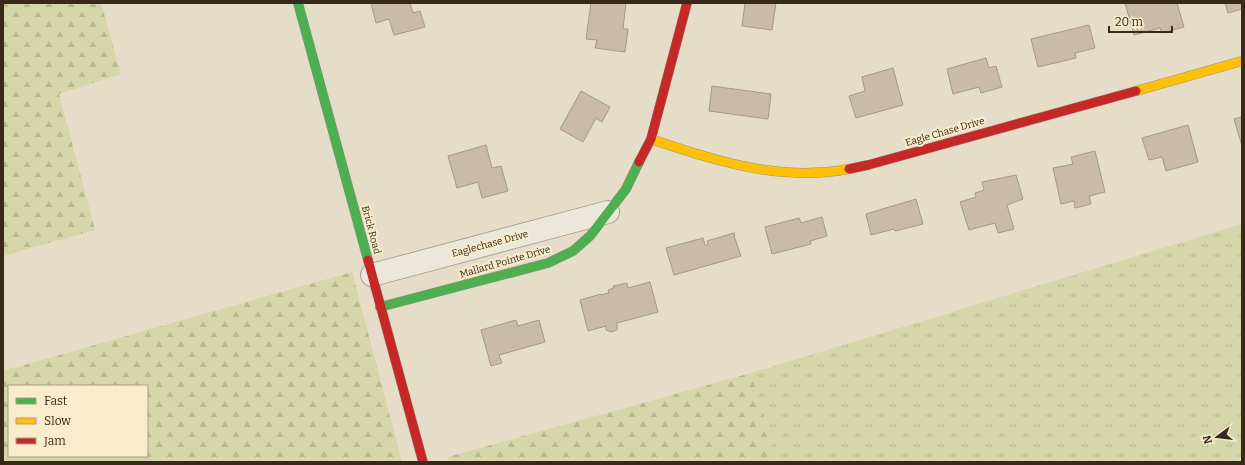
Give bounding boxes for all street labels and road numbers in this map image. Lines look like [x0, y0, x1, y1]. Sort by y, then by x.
street label: Eagle Chase Drive [904, 115, 986, 149]
street label: Brick Road [359, 204, 383, 256]
street label: Eaglechase Drive [450, 228, 530, 260]
street label: Mallard Pointe Drive [458, 243, 552, 281]

